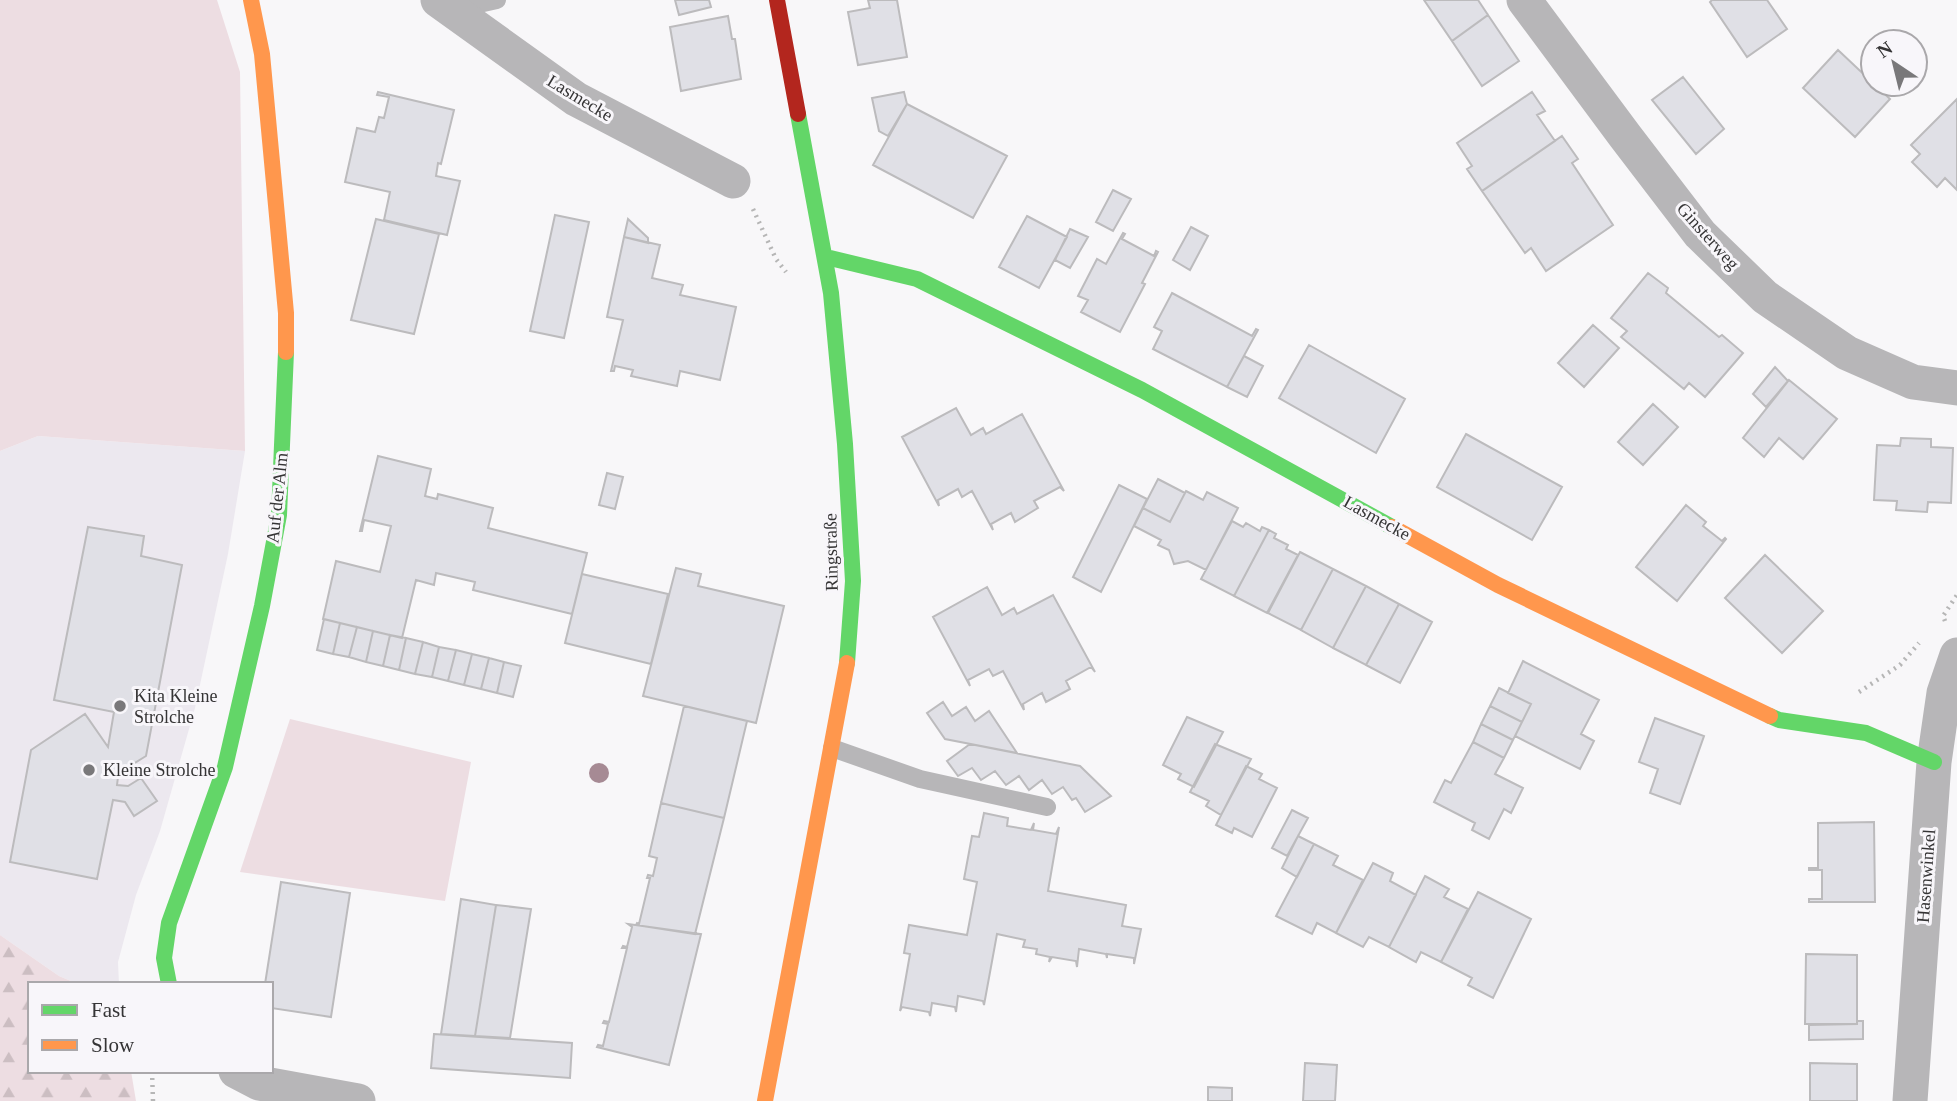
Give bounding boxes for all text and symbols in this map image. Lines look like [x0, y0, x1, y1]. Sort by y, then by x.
north arrow [1859, 28, 1929, 98]
text: N [1873, 37, 1896, 62]
street label: Lasmecke [544, 71, 616, 125]
street label: Ginsterweg [1673, 198, 1743, 274]
street label: Auf der Alm [262, 452, 292, 544]
street label: Lasmecke [1340, 492, 1414, 544]
street label: Ringstraße [820, 513, 842, 591]
place label: Kita Kleine Strolche [134, 686, 217, 727]
marker: Kita Kleine Strolche [112, 698, 128, 714]
place label: Kleine Strolche [103, 760, 215, 780]
marker: Kleine Strolche [81, 762, 97, 778]
street label: Hasenwinkel [1913, 828, 1939, 924]
legend [28, 982, 273, 1073]
text: Fast [91, 998, 126, 1022]
text: Slow [91, 1033, 135, 1057]

